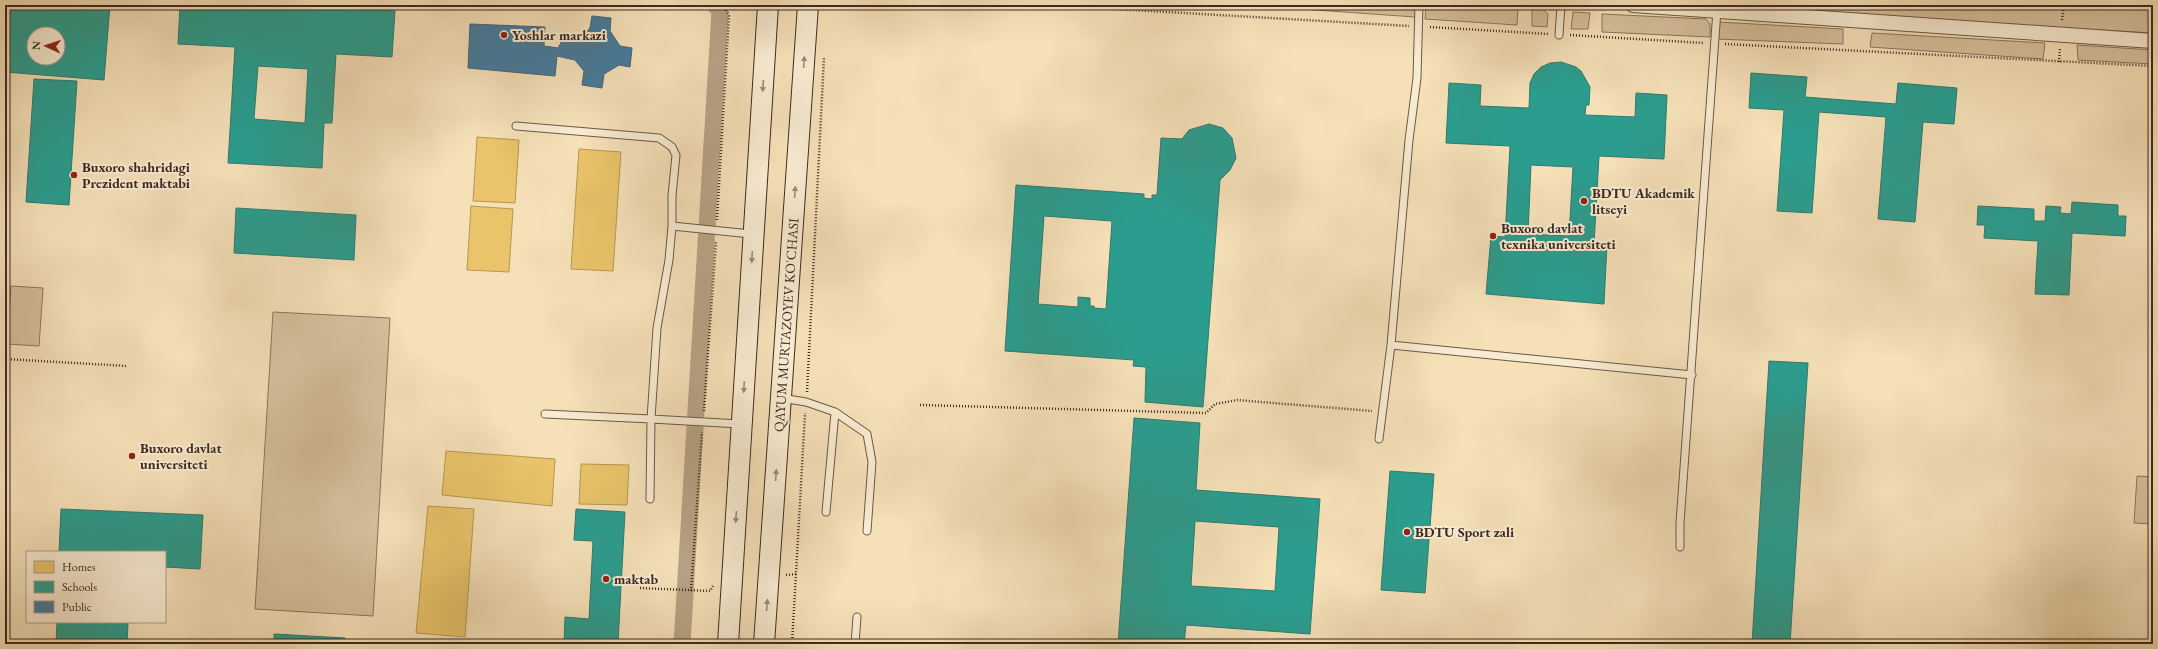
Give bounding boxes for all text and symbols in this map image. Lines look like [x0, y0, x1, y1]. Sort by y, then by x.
north arrow [26, 26, 66, 66]
place label: Yoshlar markazi [512, 26, 606, 44]
marker: Yoshlar markazi [499, 30, 509, 40]
text: N [29, 41, 43, 50]
one-way arrow [800, 56, 807, 68]
one-way arrow [760, 80, 767, 92]
place label: Buxoro shahridagi Prezident maktabi [82, 158, 190, 192]
marker: Buxoro shahridagi Prezident maktabi [69, 170, 79, 180]
place label: BDTU Akademik litseyi [1592, 184, 1695, 218]
one-way arrow [792, 186, 799, 198]
marker: BDTU Akademik litseyi [1579, 196, 1589, 206]
street label: QAYUM MURTAZOYEV KO'CHASI [770, 217, 802, 433]
place label: Buxoro davlat texnika universiteti [1501, 219, 1616, 253]
marker: Buxoro davlat texnika universiteti [1488, 231, 1498, 241]
one-way arrow [749, 251, 756, 264]
one-way arrow [741, 381, 748, 393]
place label: Buxoro davlat universiteti [140, 439, 222, 473]
marker: Buxoro davlat universiteti [127, 451, 137, 461]
one-way arrow [772, 469, 779, 481]
one-way arrow [732, 511, 739, 523]
place label: BDTU Sport zali [1415, 523, 1514, 541]
marker: BDTU Sport zali [1402, 527, 1412, 537]
legend [26, 551, 166, 623]
text: Homes [62, 559, 96, 575]
place label: maktab [614, 570, 658, 588]
marker: maktab [601, 574, 611, 584]
text: Schools [62, 579, 97, 595]
text: Public [62, 599, 92, 615]
one-way arrow [763, 599, 770, 611]

